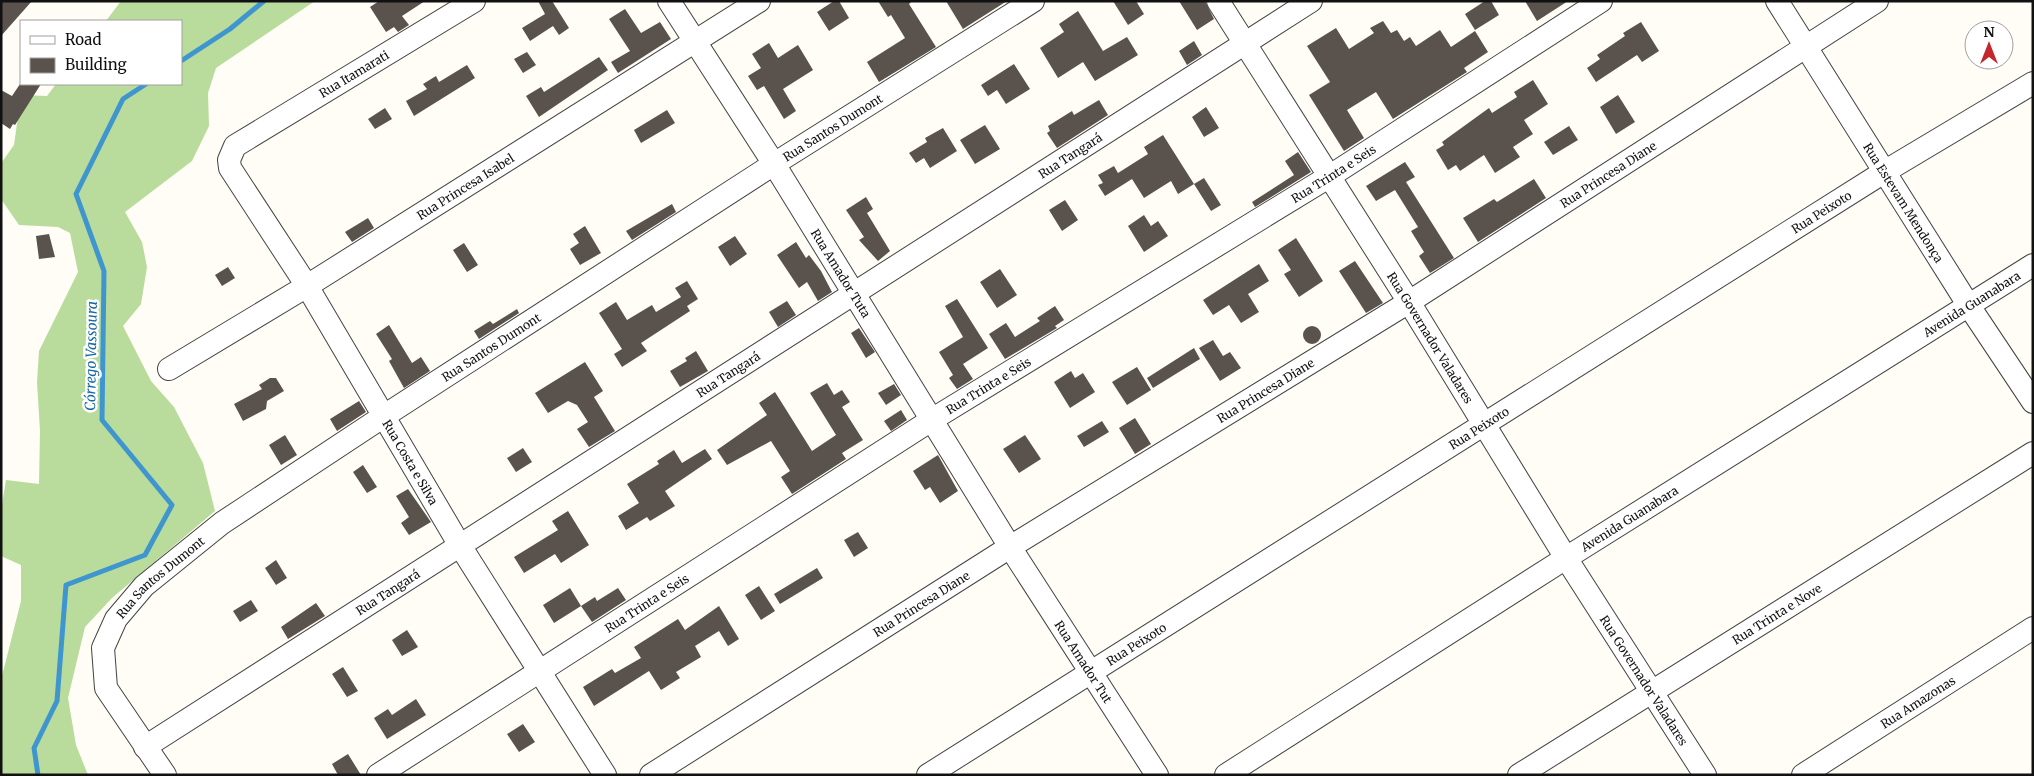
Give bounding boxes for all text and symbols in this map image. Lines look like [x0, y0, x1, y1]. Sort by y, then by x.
legend [20, 20, 182, 85]
north arrow [1964, 20, 2014, 70]
text: N [1983, 23, 1995, 41]
text: Road [65, 30, 101, 49]
street label: Rua Itamarati [316, 47, 392, 101]
text: Building [65, 55, 127, 74]
street label: Rua Santos Dumont [780, 90, 885, 164]
street label: Rua Tangará [1035, 129, 1105, 181]
street label: Rua Princesa Diane [1557, 138, 1659, 210]
street label: Rua Estevam Mendonça [1861, 140, 1947, 265]
street label: Rua Trinta e Seis [1288, 141, 1378, 206]
street label: Rua Princesa Isabel [414, 150, 517, 222]
street label: Rua Peixoto [1788, 187, 1854, 236]
street label: Rua Amador Tuta [808, 226, 874, 321]
street label: Avenida Guanabara [1919, 267, 2023, 340]
street label: Rua Governador Valadares [1384, 269, 1477, 406]
water label: Córrego Vassoura [81, 301, 101, 411]
street label: Rua Santos Dumont [439, 309, 543, 384]
street label: Rua Tangará [693, 348, 763, 400]
street label: Rua Trinta e Seis [943, 353, 1033, 417]
street label: Rua Princesa Diane [1214, 355, 1317, 426]
street label: Rua Peixoto [1446, 403, 1511, 452]
street label: Rua Costa e Silva [380, 417, 442, 508]
street label: Avenida Guanabara [1577, 482, 1681, 555]
street label: Rua Santos Dumont [113, 533, 207, 621]
street label: Rua Tangará [353, 566, 423, 618]
street label: Rua Princesa Diane [870, 567, 972, 640]
street label: Rua Trinta e Seis [602, 570, 691, 635]
street label: Rua Trinta e Nove [1729, 580, 1824, 647]
street label: Rua Governador Valadares [1597, 612, 1692, 748]
street label: Rua Amador Tut [1052, 618, 1116, 706]
street label: Rua Peixoto [1103, 619, 1169, 668]
street label: Rua Amazonas [1877, 672, 1958, 731]

